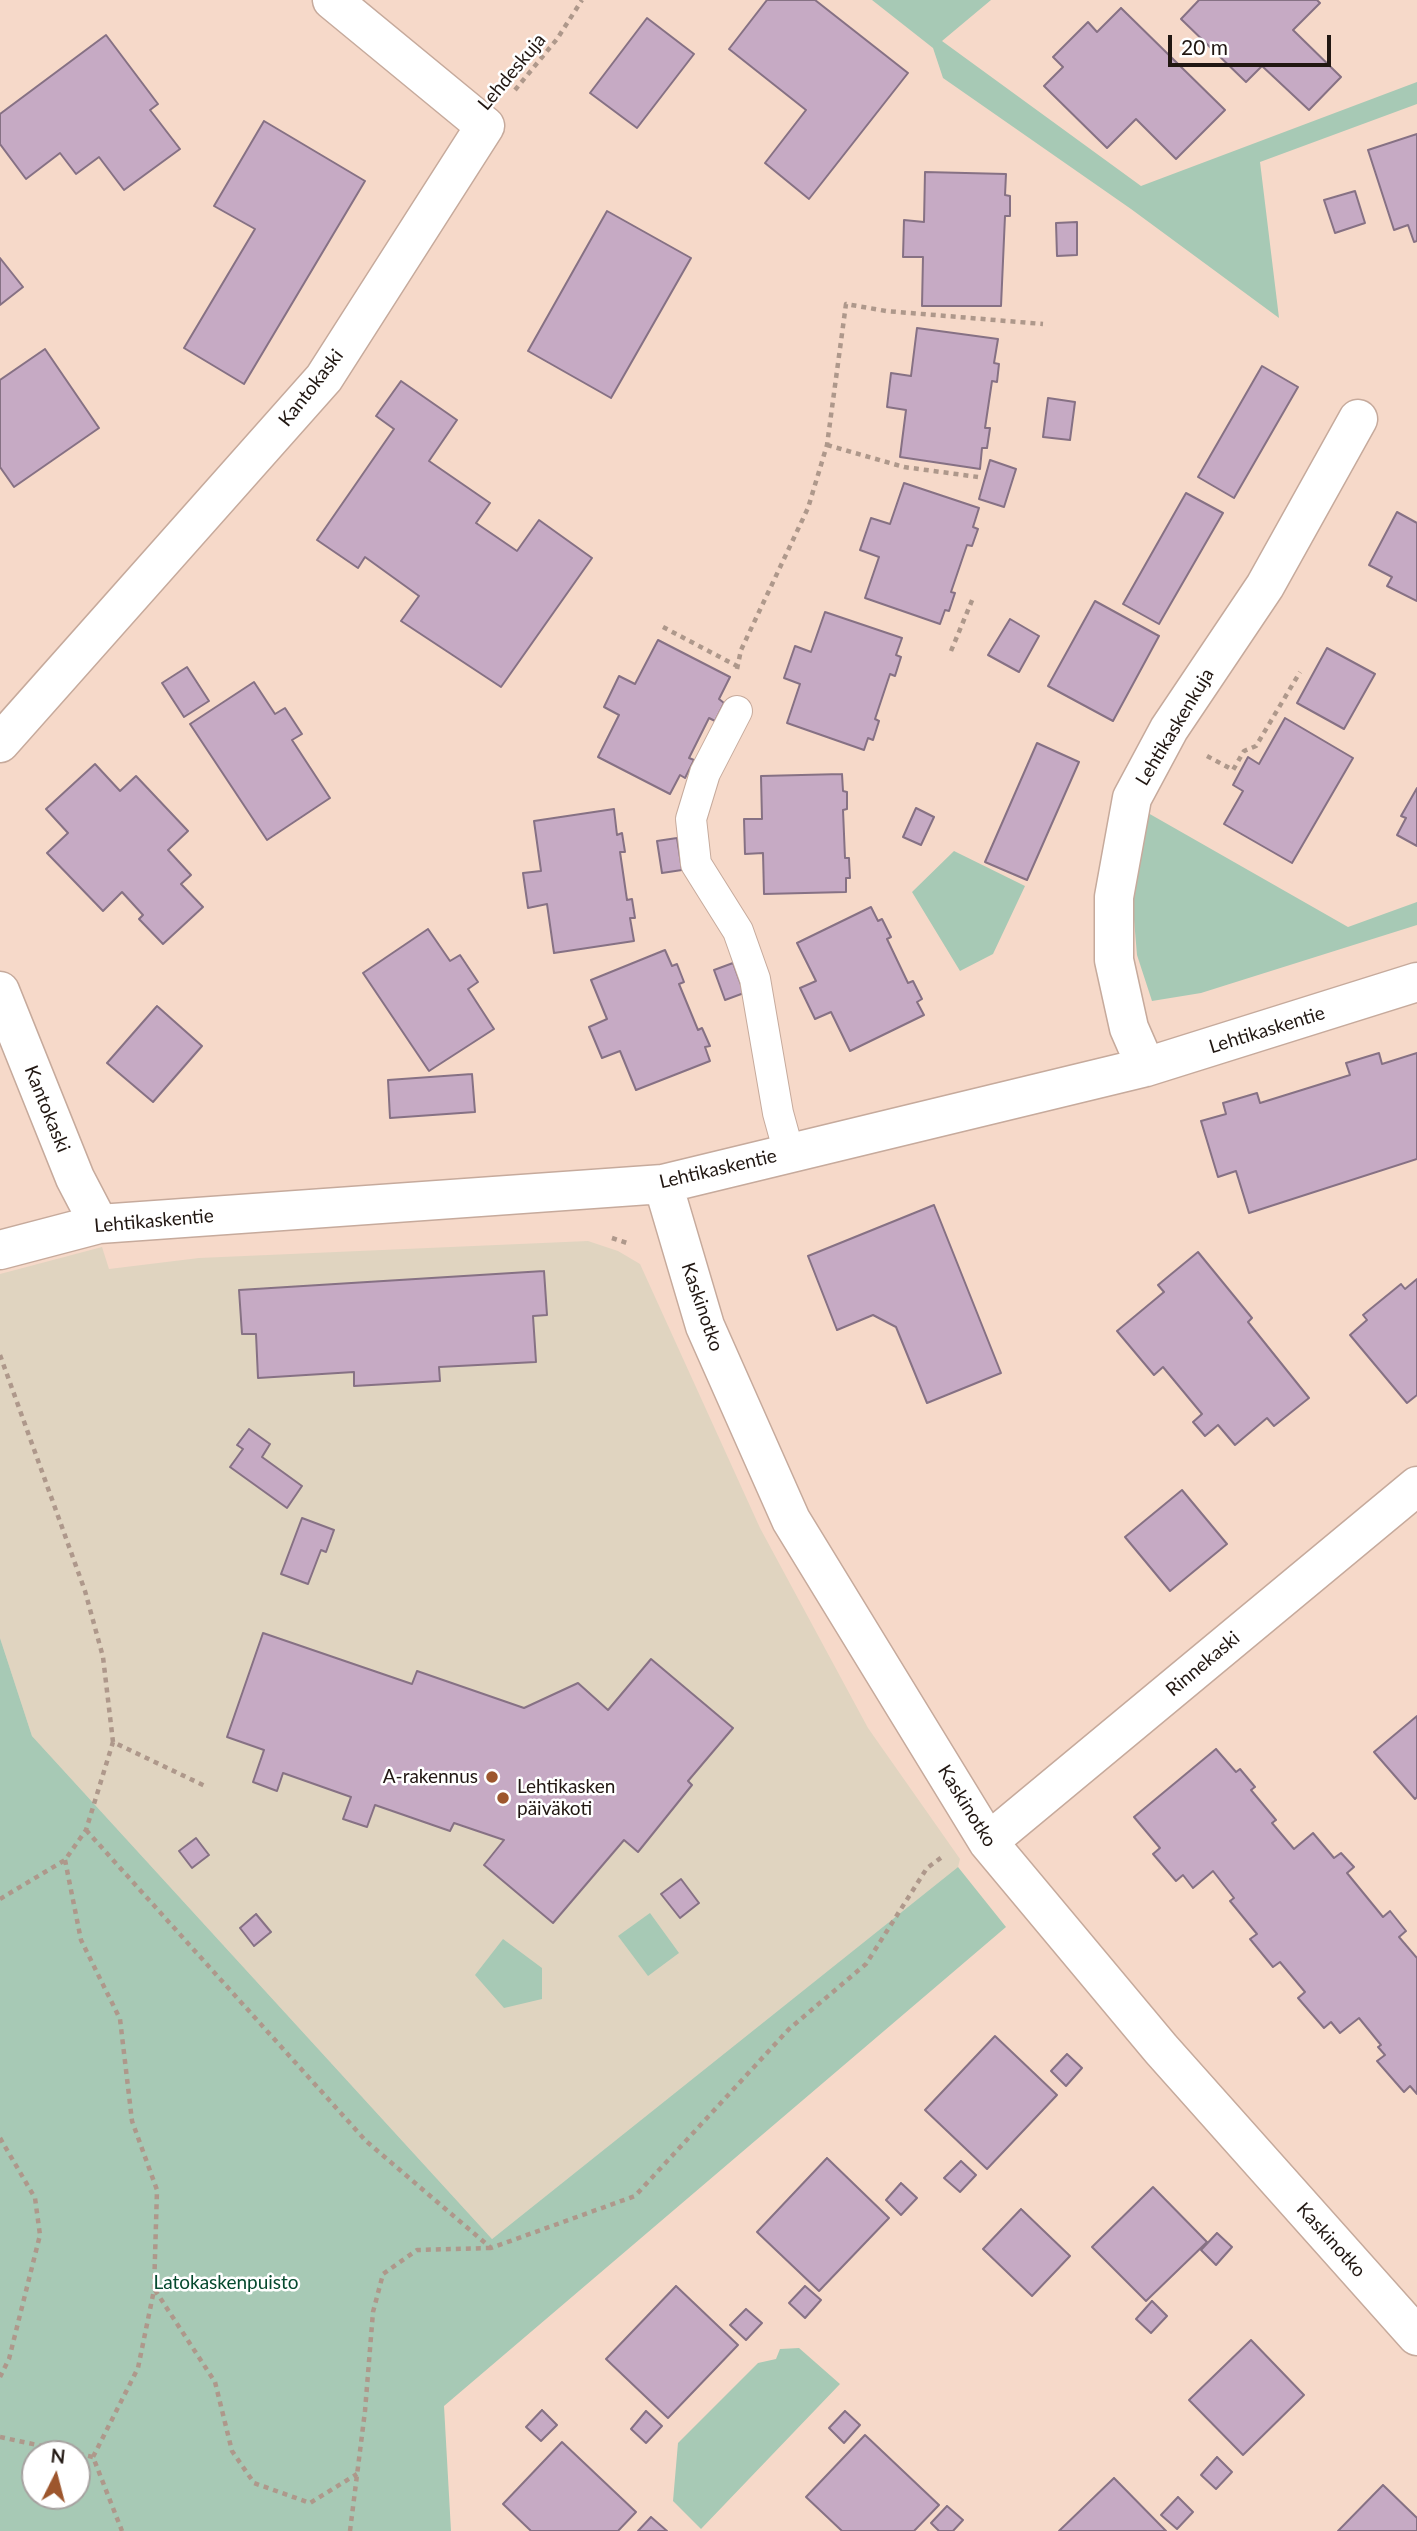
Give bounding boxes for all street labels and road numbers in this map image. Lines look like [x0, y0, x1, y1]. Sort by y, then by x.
street label: Lehdeskuja [473, 29, 551, 115]
street label: Kantokaski [274, 345, 348, 431]
street label: Lehtikaskenkuja [1131, 664, 1219, 790]
street label: Lehtikaskentie [1206, 1002, 1328, 1058]
street label: Kantokaski [19, 1062, 75, 1156]
street label: Lehtikaskentie [657, 1144, 779, 1194]
street label: Lehtikaskentie [93, 1204, 215, 1238]
street label: Kaskinotko [676, 1260, 728, 1354]
street label: Rinnekaski [1162, 1627, 1244, 1701]
street label: Kaskinotko [933, 1761, 1001, 1851]
street label: Kaskinotko [1292, 2198, 1370, 2282]

